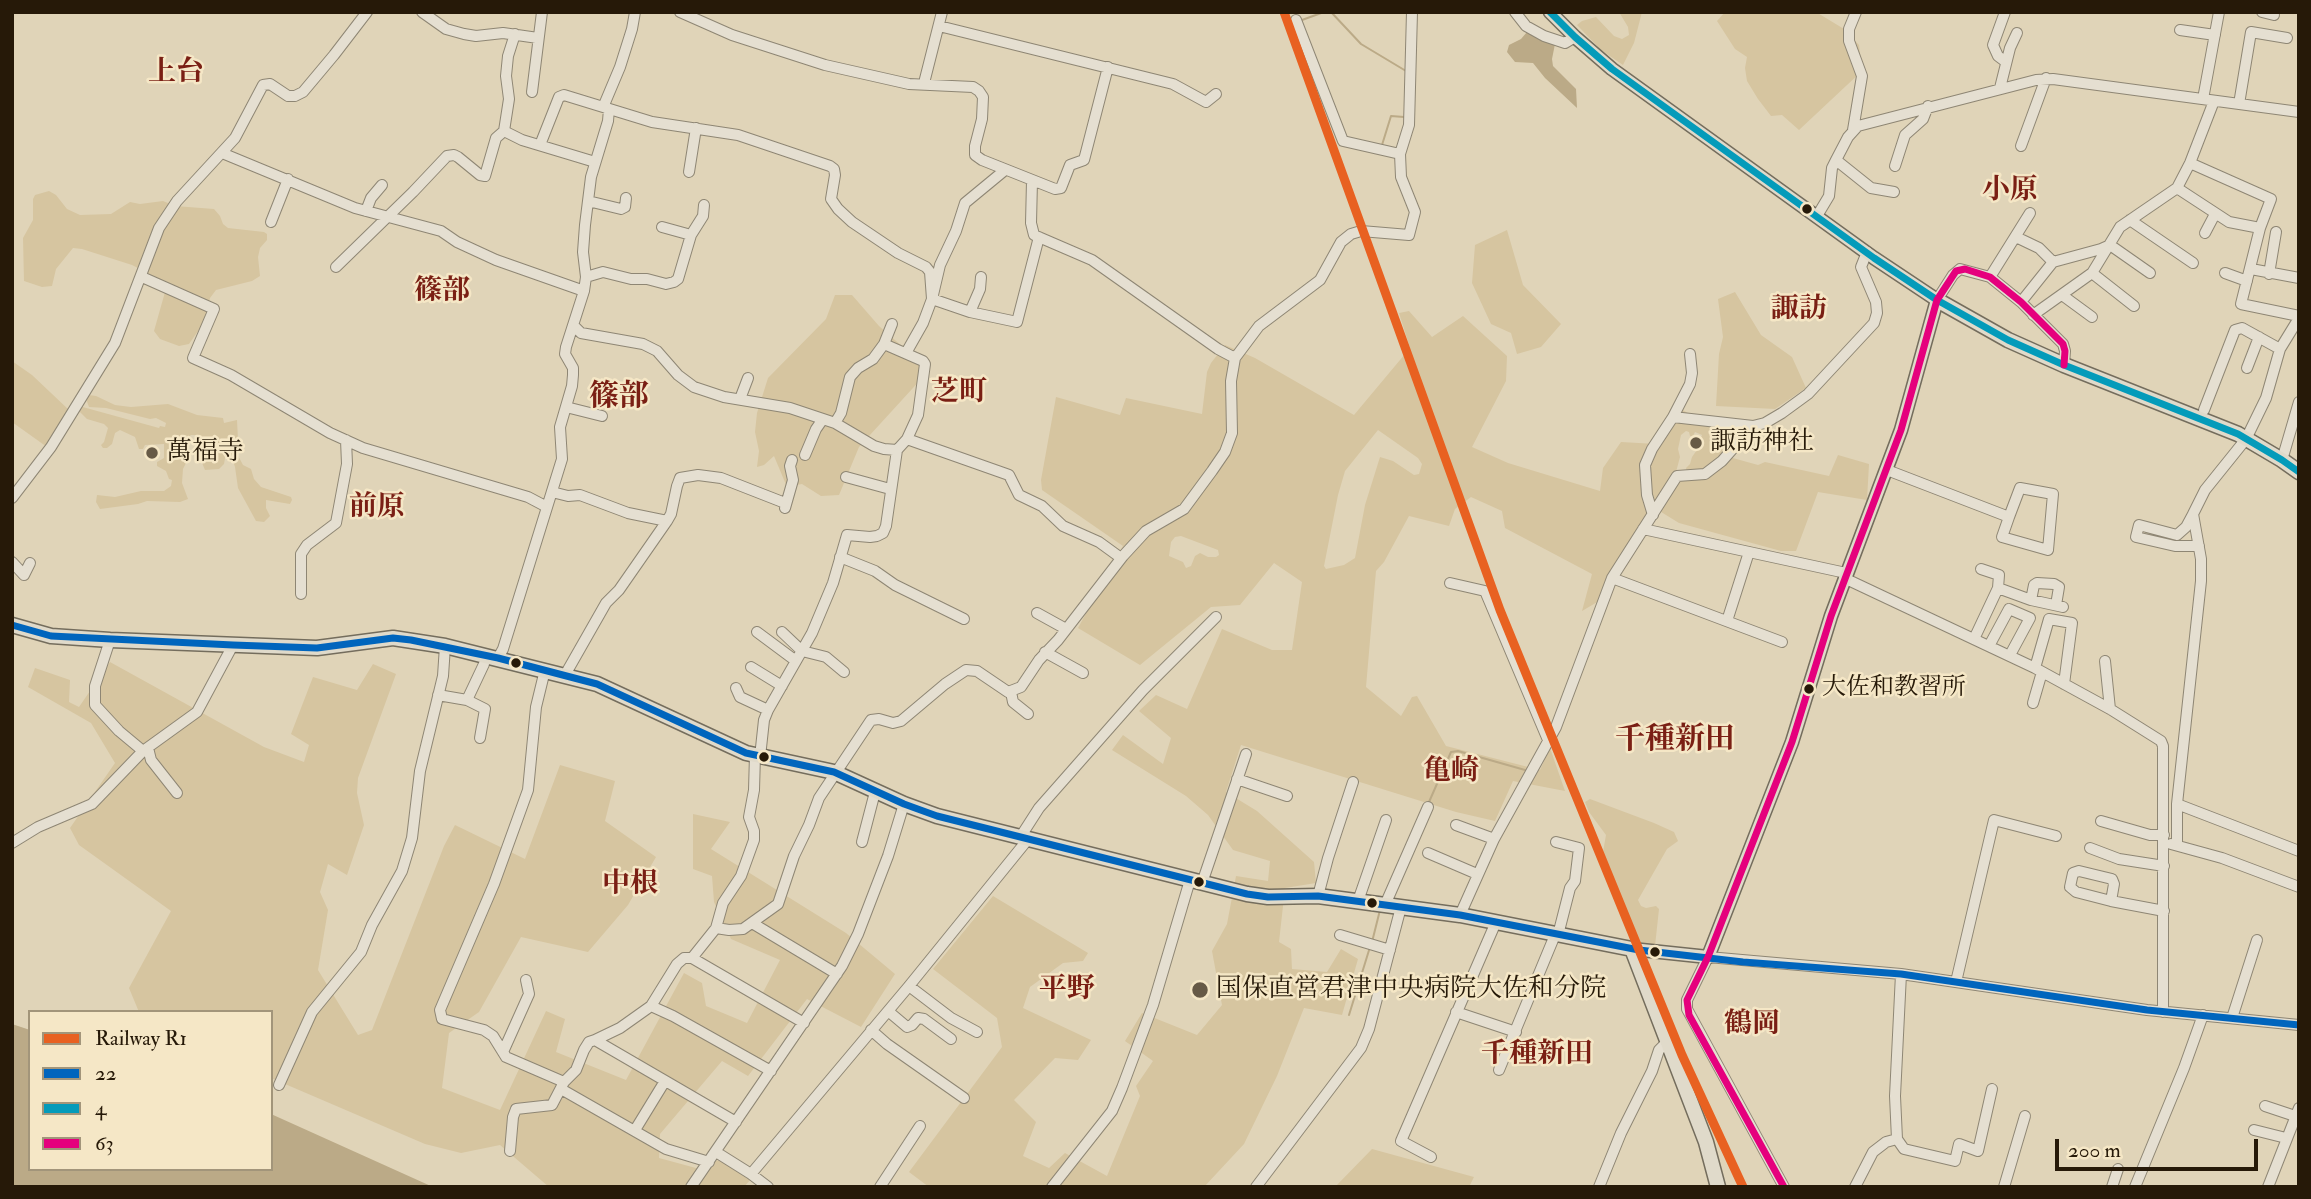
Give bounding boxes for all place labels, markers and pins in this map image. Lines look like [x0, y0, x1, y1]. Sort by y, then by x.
unlabelled marker [1800, 202, 1814, 216]
place label: 諏訪神社 [1710, 427, 1814, 459]
marker: 諏訪神社 [1688, 435, 1704, 451]
place label: 萬福寺 [166, 437, 244, 469]
marker: 萬福寺 [144, 445, 160, 461]
unlabelled marker [509, 656, 523, 670]
place label: 大佐和教習所 [1822, 675, 1966, 703]
marker: 大佐和教習所 [1802, 682, 1816, 696]
unlabelled marker [757, 750, 771, 764]
unlabelled marker [1192, 875, 1206, 889]
unlabelled marker [1365, 896, 1379, 910]
unlabelled marker [1648, 945, 1662, 959]
place label: 国保直営君津中央病院大佐和分院 [1216, 974, 1606, 1006]
marker: 国保直営君津中央病院大佐和分院 [1190, 980, 1210, 1000]

